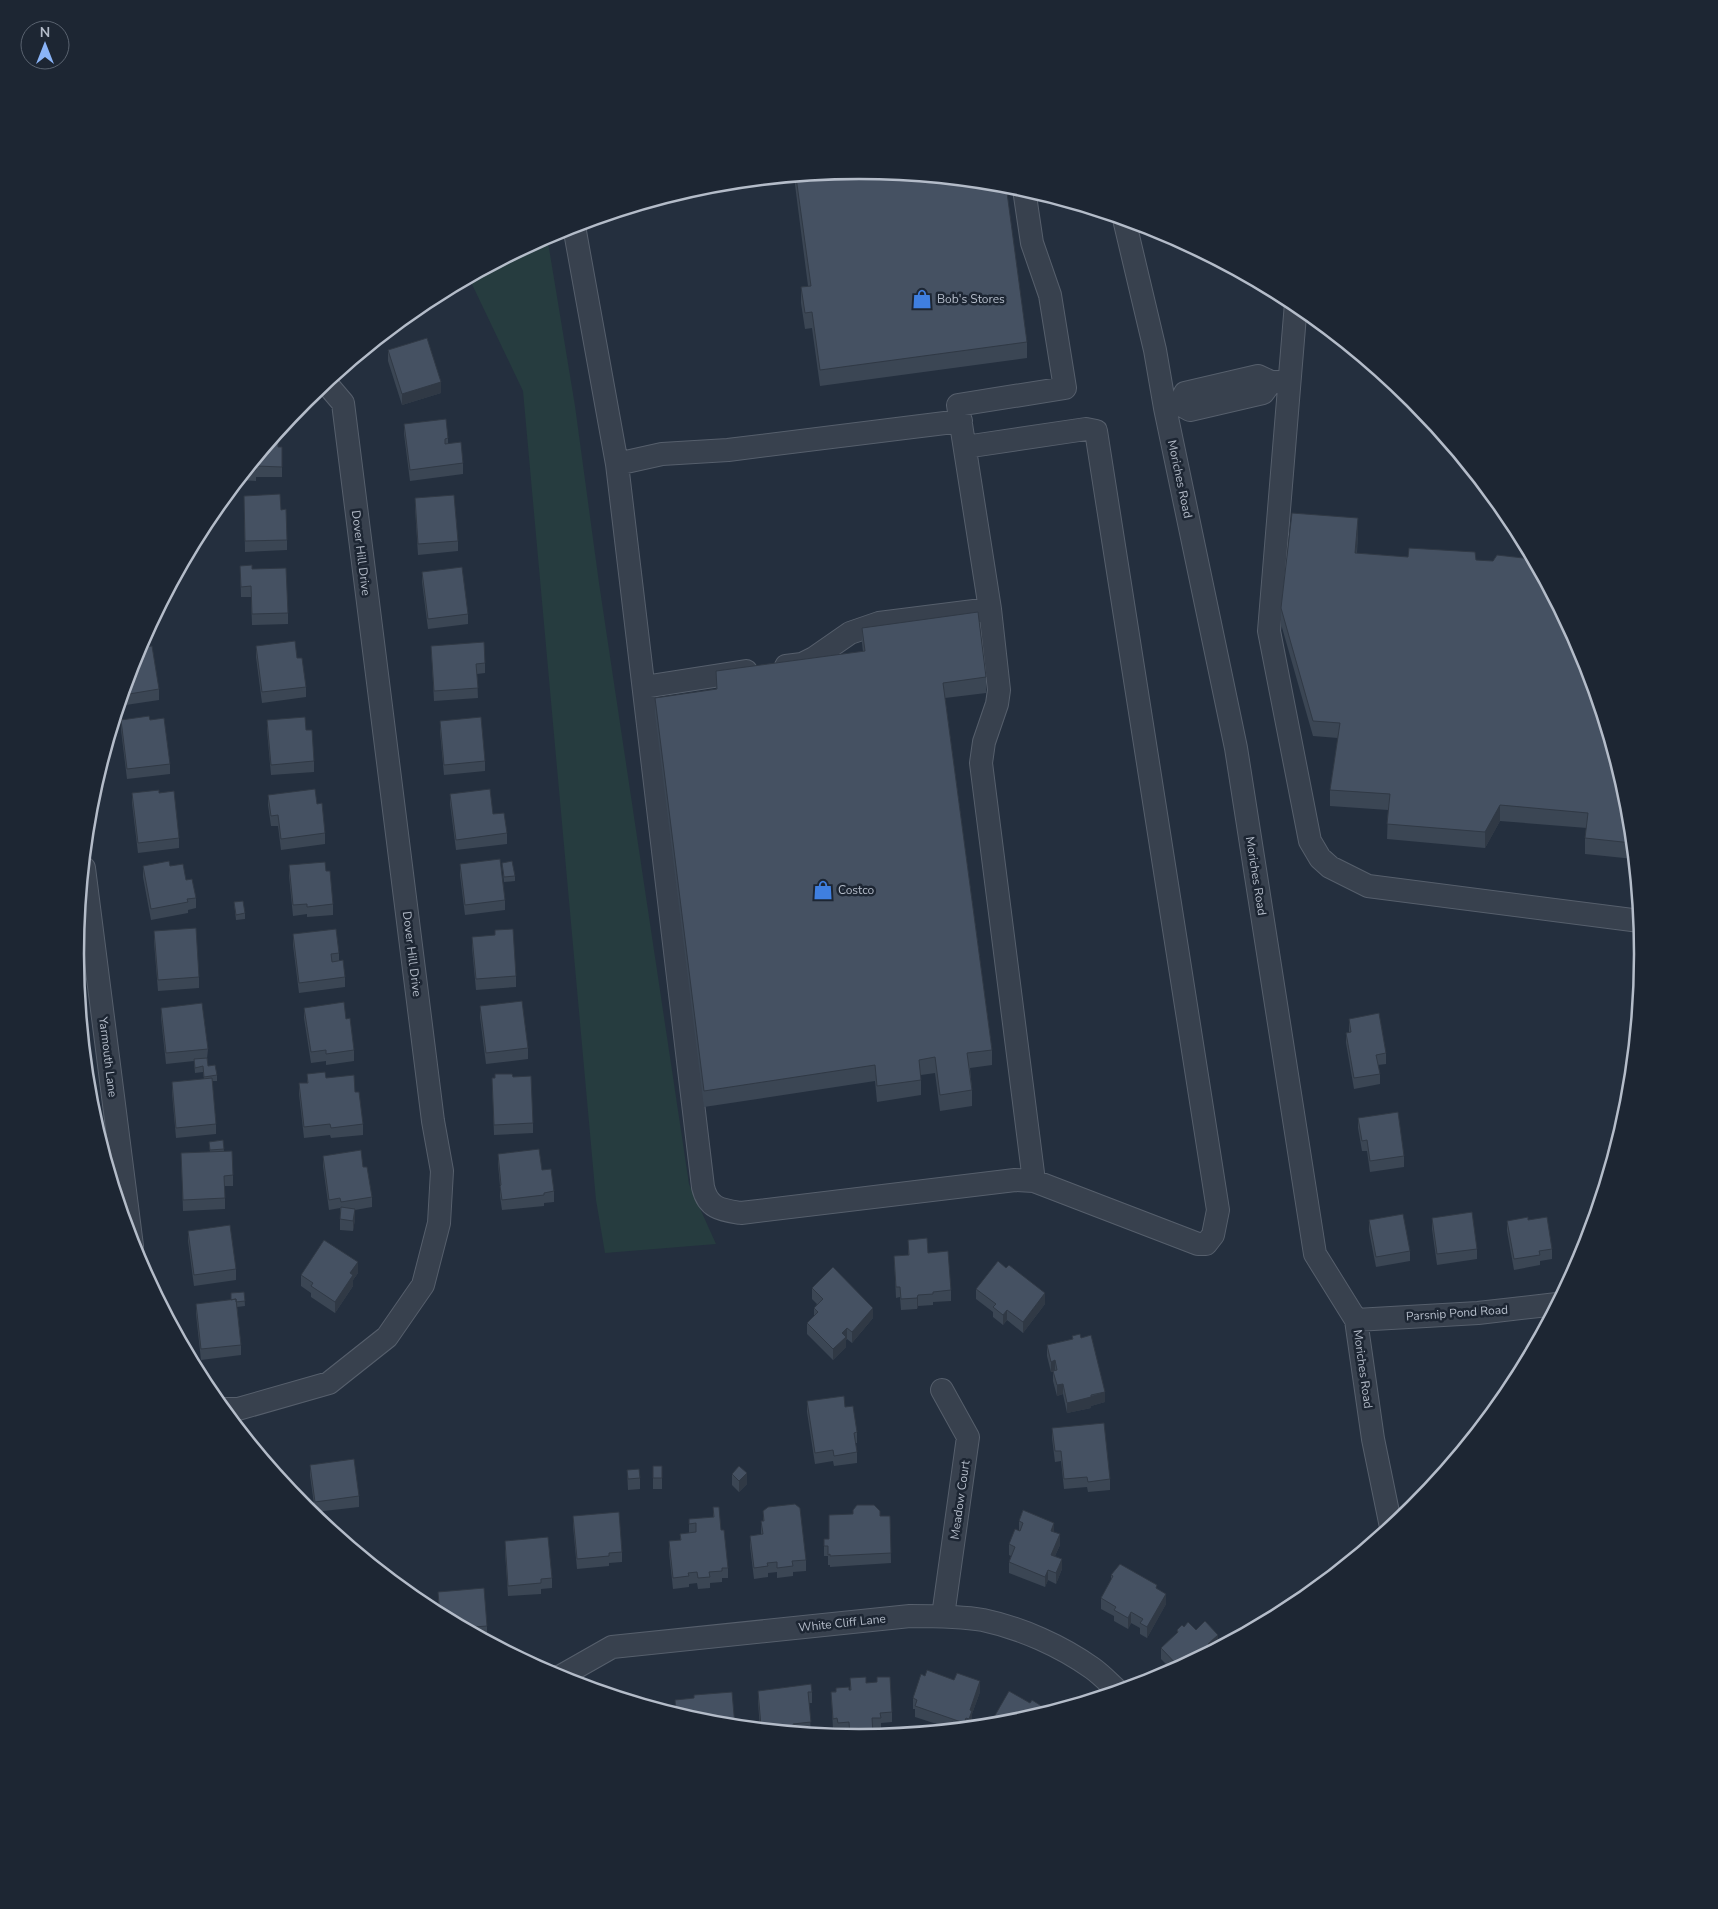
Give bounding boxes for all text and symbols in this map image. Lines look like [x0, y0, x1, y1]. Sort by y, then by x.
north arrow [20, 20, 70, 70]
text: N [40, 23, 50, 42]
shop icon: Bob's Stores [911, 288, 933, 310]
place label: Bob's Stores [937, 291, 1005, 307]
street label: Moriches Road [1164, 438, 1196, 520]
street label: Dover Hill Drive [348, 509, 374, 597]
street label: Moriches Road [1242, 835, 1270, 917]
shop icon: Costco [812, 879, 834, 901]
place label: Costco [838, 882, 875, 898]
street label: Dover Hill Drive [399, 910, 425, 998]
street label: Yarmouth Lane [95, 1015, 121, 1098]
street label: Parsnip Pond Road [1405, 1301, 1509, 1325]
street label: Moriches Road [1350, 1329, 1376, 1410]
street label: Meadow Court [947, 1459, 974, 1541]
street label: White Cliff Lane [798, 1610, 886, 1636]

